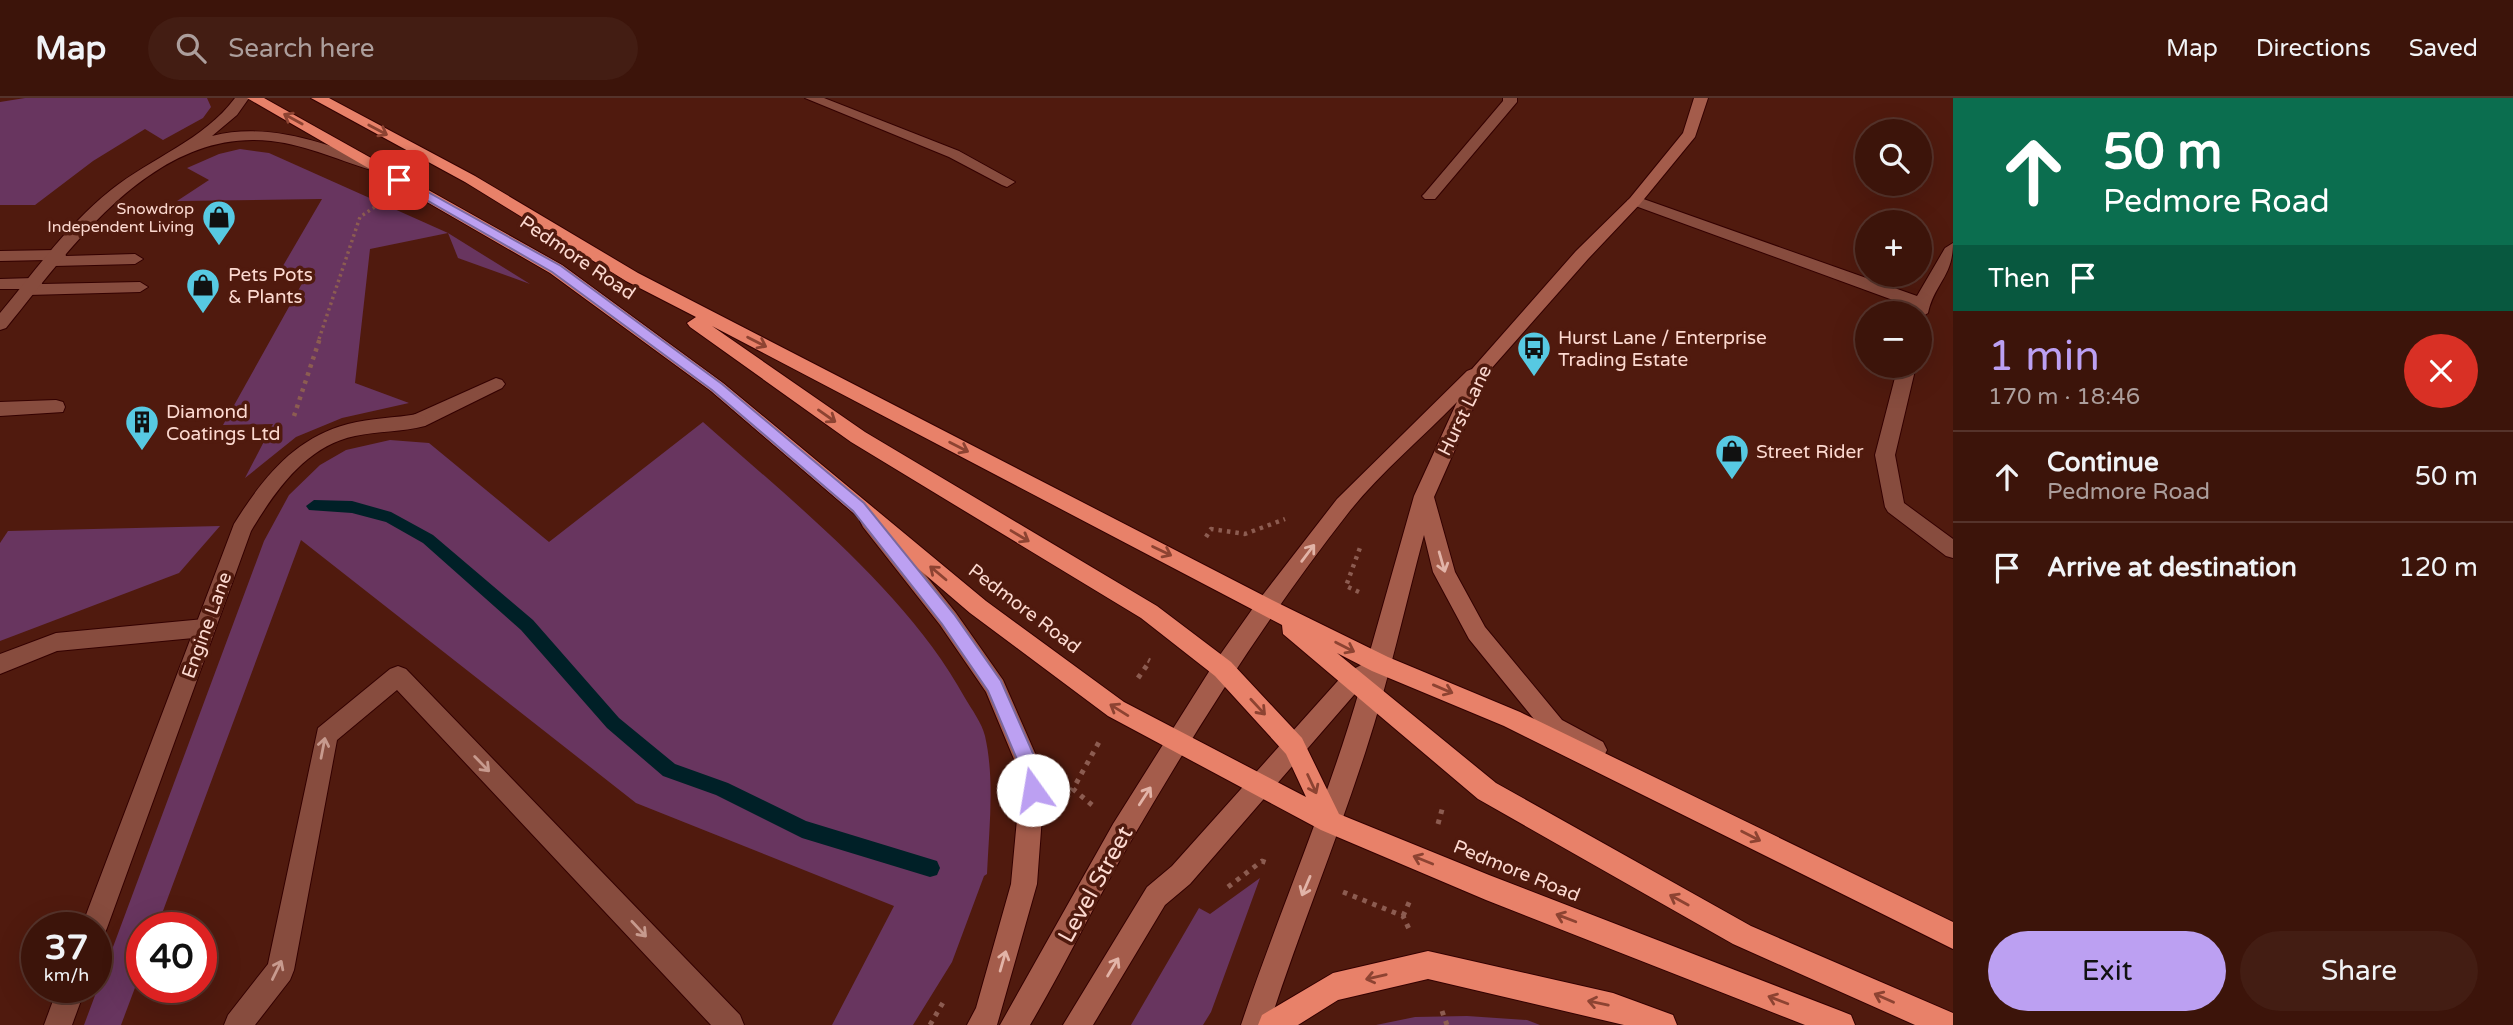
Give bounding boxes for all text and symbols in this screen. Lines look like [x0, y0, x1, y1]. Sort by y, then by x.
search box [148, 17, 638, 80]
text: Map [35, 29, 106, 68]
icon: search [172, 29, 210, 67]
text: Search here [228, 33, 374, 64]
text: Map [2166, 34, 2218, 63]
text: Directions [2256, 34, 2371, 63]
text: Saved [2409, 34, 2478, 63]
one-way arrow [283, 112, 303, 126]
map controls [1855, 119, 1932, 378]
button: search [1855, 119, 1932, 196]
text: 50 m [2103, 123, 2222, 182]
one-way arrow [367, 124, 388, 137]
icon: ahead [1988, 126, 2079, 217]
pin [369, 150, 429, 210]
icon: arrive [380, 161, 418, 199]
text: Pedmore Road [2103, 183, 2330, 221]
shop icon: Snowdrop Independent Living [200, 198, 238, 247]
place label: Snowdrop Independent Living [47, 199, 194, 237]
button: + [1855, 210, 1932, 287]
street label: Pedmore Road [515, 211, 639, 305]
icon: arrive [2064, 259, 2102, 297]
text: Then [1988, 263, 2050, 294]
place label: Pets Pots & Plants [228, 264, 313, 308]
shop icon: Pets Pots & Plants [184, 266, 222, 315]
button: − [1855, 301, 1932, 378]
place label: Hurst Lane / Enterprise Trading Estate [1558, 327, 1767, 371]
bus stop icon: Hurst Lane / Enterprise Trading Estate [1515, 329, 1553, 378]
text: 1 min [1988, 331, 2100, 382]
button: close [2404, 334, 2478, 408]
one-way arrow [747, 335, 767, 349]
street label: Hurst Lane [1434, 362, 1496, 459]
text: 170 m · 18:46 [1988, 383, 2140, 411]
place label: Diamond Coatings Ltd [166, 401, 281, 445]
building icon: Diamond Coatings Ltd [123, 403, 161, 452]
one-way arrow [817, 409, 836, 423]
shop icon: Street Rider [1713, 432, 1751, 481]
one-way arrow [949, 440, 969, 454]
place label: Street Rider [1756, 441, 1864, 463]
text: Continue [2047, 447, 2159, 478]
icon: ahead [1988, 458, 2026, 496]
text: 50 m [2415, 461, 2478, 492]
text: Pedmore Road [2047, 478, 2210, 506]
one-way arrow [1010, 529, 1030, 543]
one-way arrow [1300, 544, 1315, 562]
one-way arrow [1151, 545, 1172, 558]
icon: arrive [1988, 549, 2026, 587]
one-way arrow [1436, 551, 1449, 573]
text: Arrive at destination [2047, 552, 2297, 583]
text: 120 m [2398, 552, 2478, 583]
street label: Pedmore Road [964, 559, 1085, 658]
one-way arrow [929, 565, 947, 581]
street label: Engine Lane [178, 569, 236, 681]
one-way arrow [1334, 640, 1355, 654]
one-way arrow [1432, 684, 1453, 697]
one-way arrow [1250, 698, 1267, 715]
one-way arrow [1110, 702, 1129, 717]
one-way arrow [317, 737, 331, 760]
position arrow [996, 753, 1070, 827]
one-way arrow [474, 755, 491, 772]
one-way arrow [1306, 773, 1319, 794]
one-way arrow [1139, 786, 1153, 806]
street label: Level Street [1052, 821, 1139, 948]
one-way arrow [1740, 830, 1761, 844]
street label: Pedmore Road [1450, 836, 1583, 906]
one-way arrow [1413, 853, 1434, 866]
one-way arrow [1299, 875, 1312, 896]
one-way arrow [1669, 893, 1690, 906]
one-way arrow [1555, 910, 1577, 923]
speed limit sign: 40 [126, 912, 217, 1003]
one-way arrow [631, 920, 648, 937]
text: 37 [45, 927, 88, 969]
button: Exit [1988, 931, 2226, 1011]
button: Share [2240, 931, 2478, 1011]
one-way arrow [997, 950, 1010, 972]
one-way arrow [1106, 957, 1120, 977]
one-way arrow [271, 960, 284, 981]
text: km/h [44, 964, 89, 986]
one-way arrow [1366, 971, 1388, 984]
one-way arrow [1874, 991, 1895, 1004]
one-way arrow [1767, 993, 1789, 1006]
one-way arrow [1587, 996, 1610, 1010]

